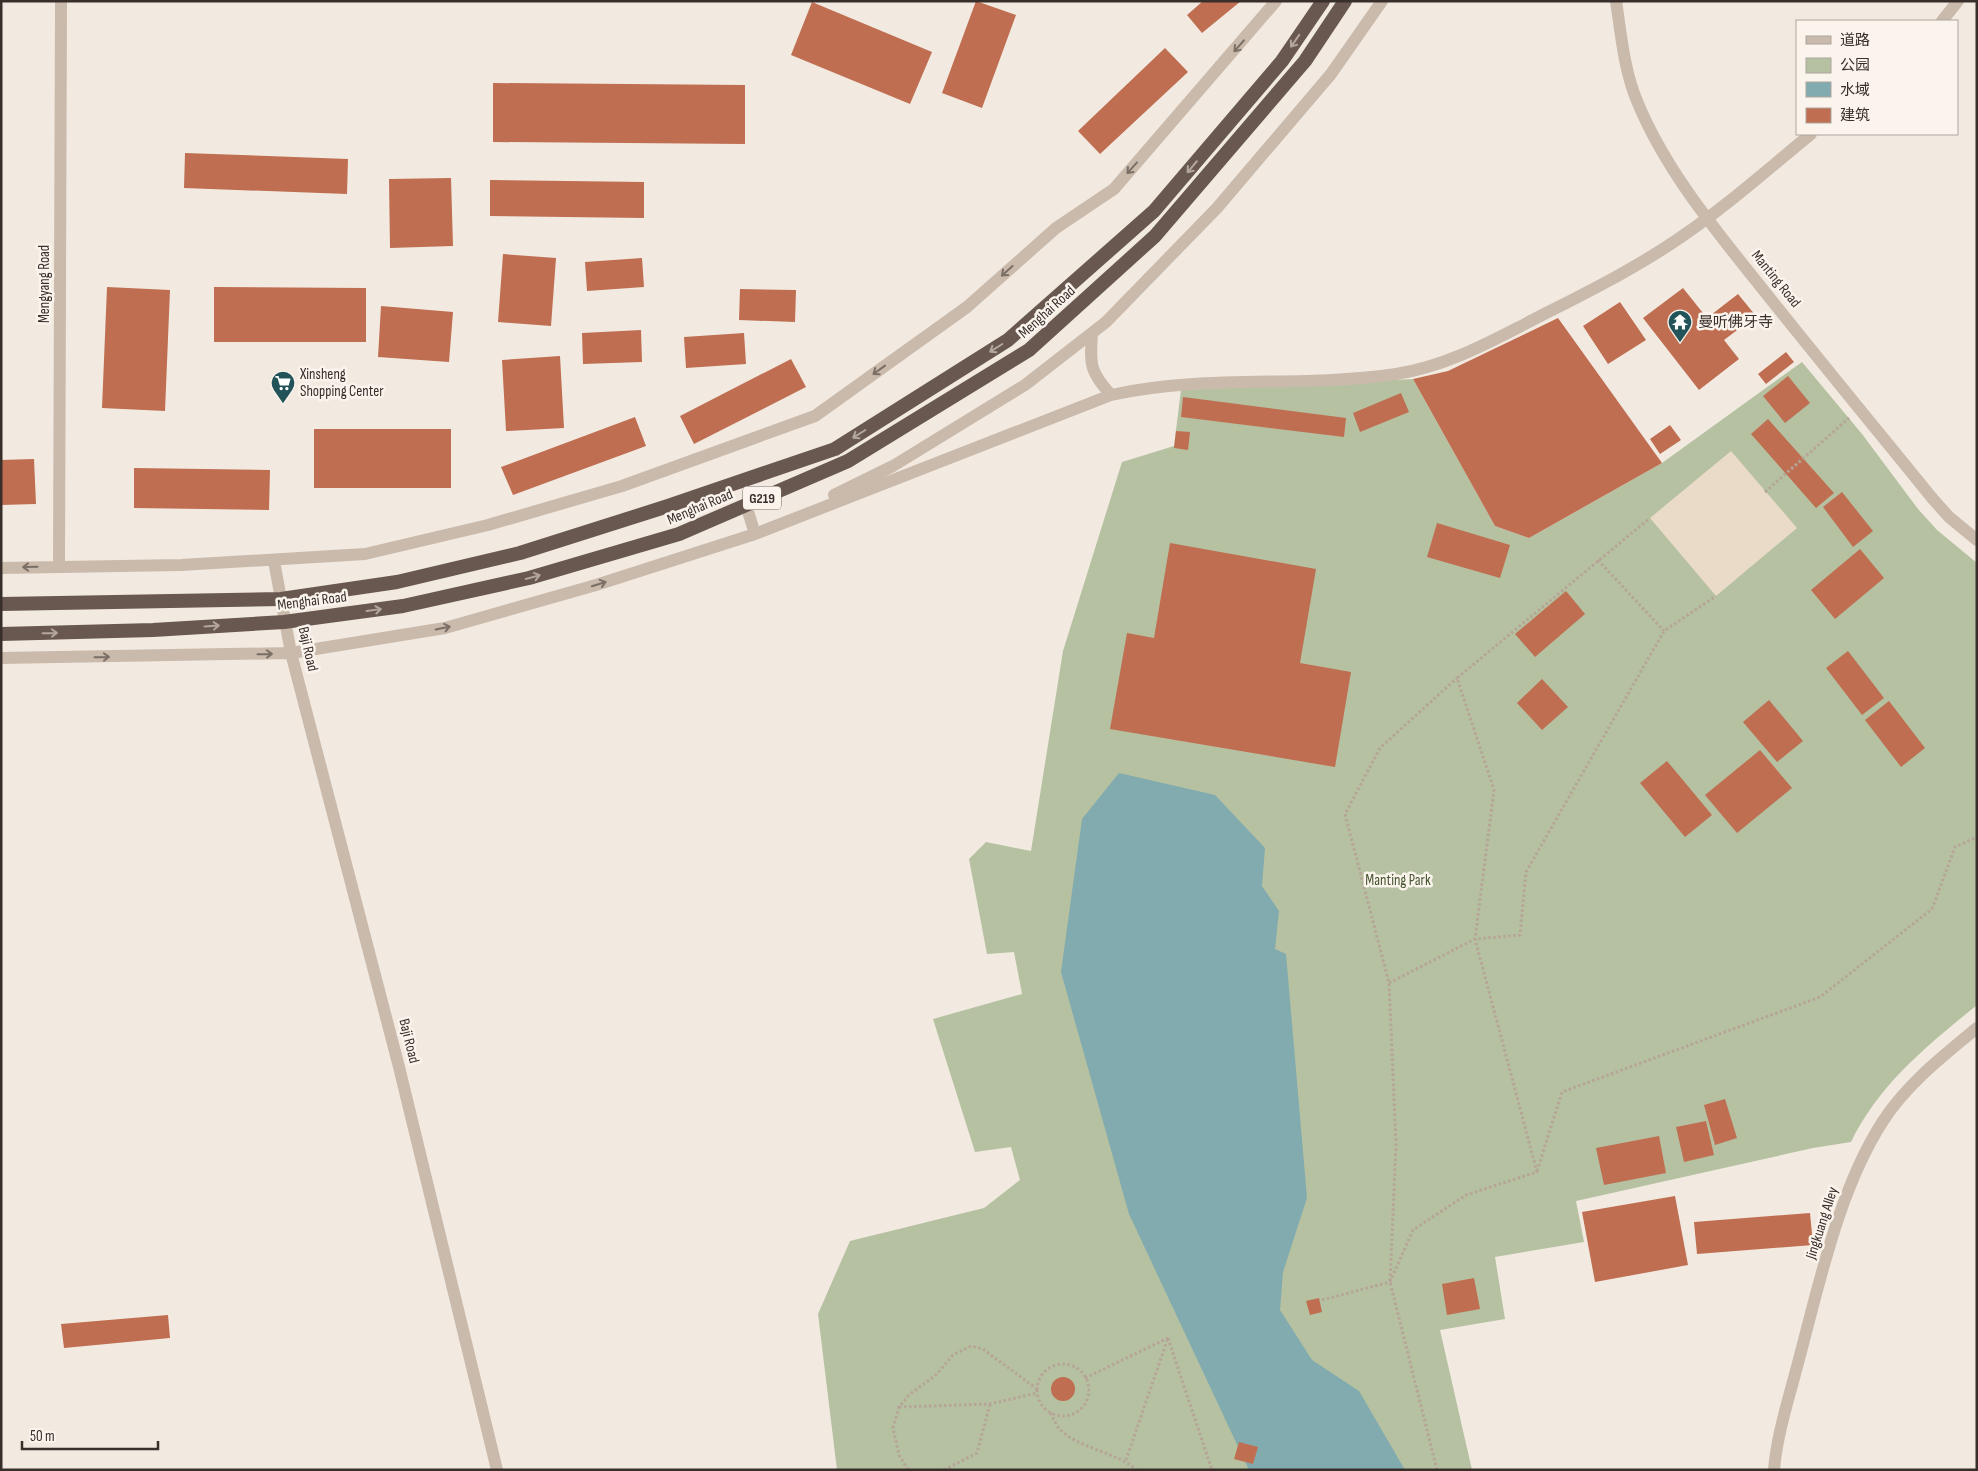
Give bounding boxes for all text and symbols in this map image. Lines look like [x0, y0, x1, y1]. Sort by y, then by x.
legend [1796, 20, 1958, 135]
text: 道路 [1840, 31, 1870, 50]
one-way arrow [1290, 34, 1300, 48]
one-way arrow [1233, 39, 1244, 52]
text: 公园 [1840, 56, 1870, 75]
text: 水域 [1840, 81, 1870, 100]
text: 建筑 [1840, 106, 1870, 125]
one-way arrow [1186, 160, 1198, 173]
one-way arrow [1126, 162, 1138, 175]
street label: Mengyang Road [35, 245, 54, 323]
street label: Manting Road [1747, 246, 1805, 312]
one-way arrow [1001, 265, 1014, 277]
street label: Menghai Road [1015, 282, 1079, 342]
temple icon: 曼听佛牙寺 [1667, 309, 1693, 343]
place label: 曼听佛牙寺 [1698, 313, 1773, 332]
one-way arrow [990, 343, 1004, 353]
place label: Xinsheng Shopping Center [299, 365, 384, 401]
one-way arrow [873, 365, 886, 376]
supermarket icon: Xinsheng Shopping Center [270, 370, 296, 404]
one-way arrow [852, 430, 866, 440]
street label: Menghai Road [664, 485, 736, 529]
road number: G219 [743, 486, 781, 509]
one-way arrow [23, 562, 39, 572]
one-way arrow [524, 572, 540, 581]
one-way arrow [591, 579, 607, 589]
street label: Menghai Road [276, 587, 348, 615]
one-way arrow [366, 605, 382, 615]
one-way arrow [204, 622, 220, 631]
one-way arrow [434, 623, 450, 632]
street label: Baji Road [294, 625, 322, 673]
one-way arrow [42, 628, 58, 637]
one-way arrow [256, 649, 273, 659]
one-way arrow [94, 652, 110, 662]
park label: Manting Park [1365, 871, 1431, 890]
street label: Baji Road [394, 1017, 424, 1065]
street label: Jingkuang Alley [1801, 1184, 1843, 1262]
scale bar [22, 1418, 159, 1450]
text: 50 m [30, 1427, 55, 1446]

